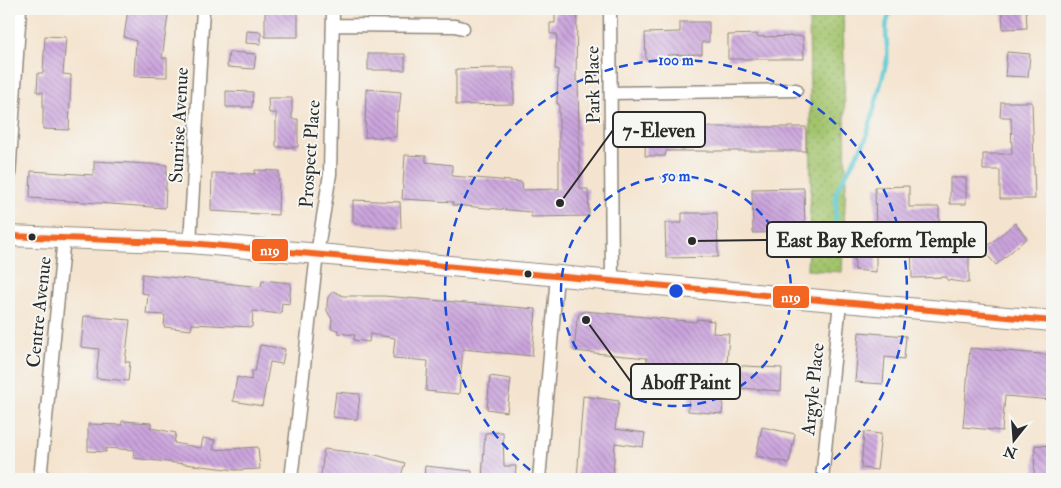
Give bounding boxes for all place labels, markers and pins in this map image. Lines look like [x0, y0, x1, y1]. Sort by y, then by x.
callout: 7-Eleven [613, 112, 705, 147]
callout: East Bay Reform Temple [767, 222, 986, 257]
unlabelled marker [27, 232, 37, 242]
unlabelled marker [523, 269, 533, 279]
centre of rings [667, 282, 685, 300]
callout: Aboff Paint [631, 364, 740, 399]

